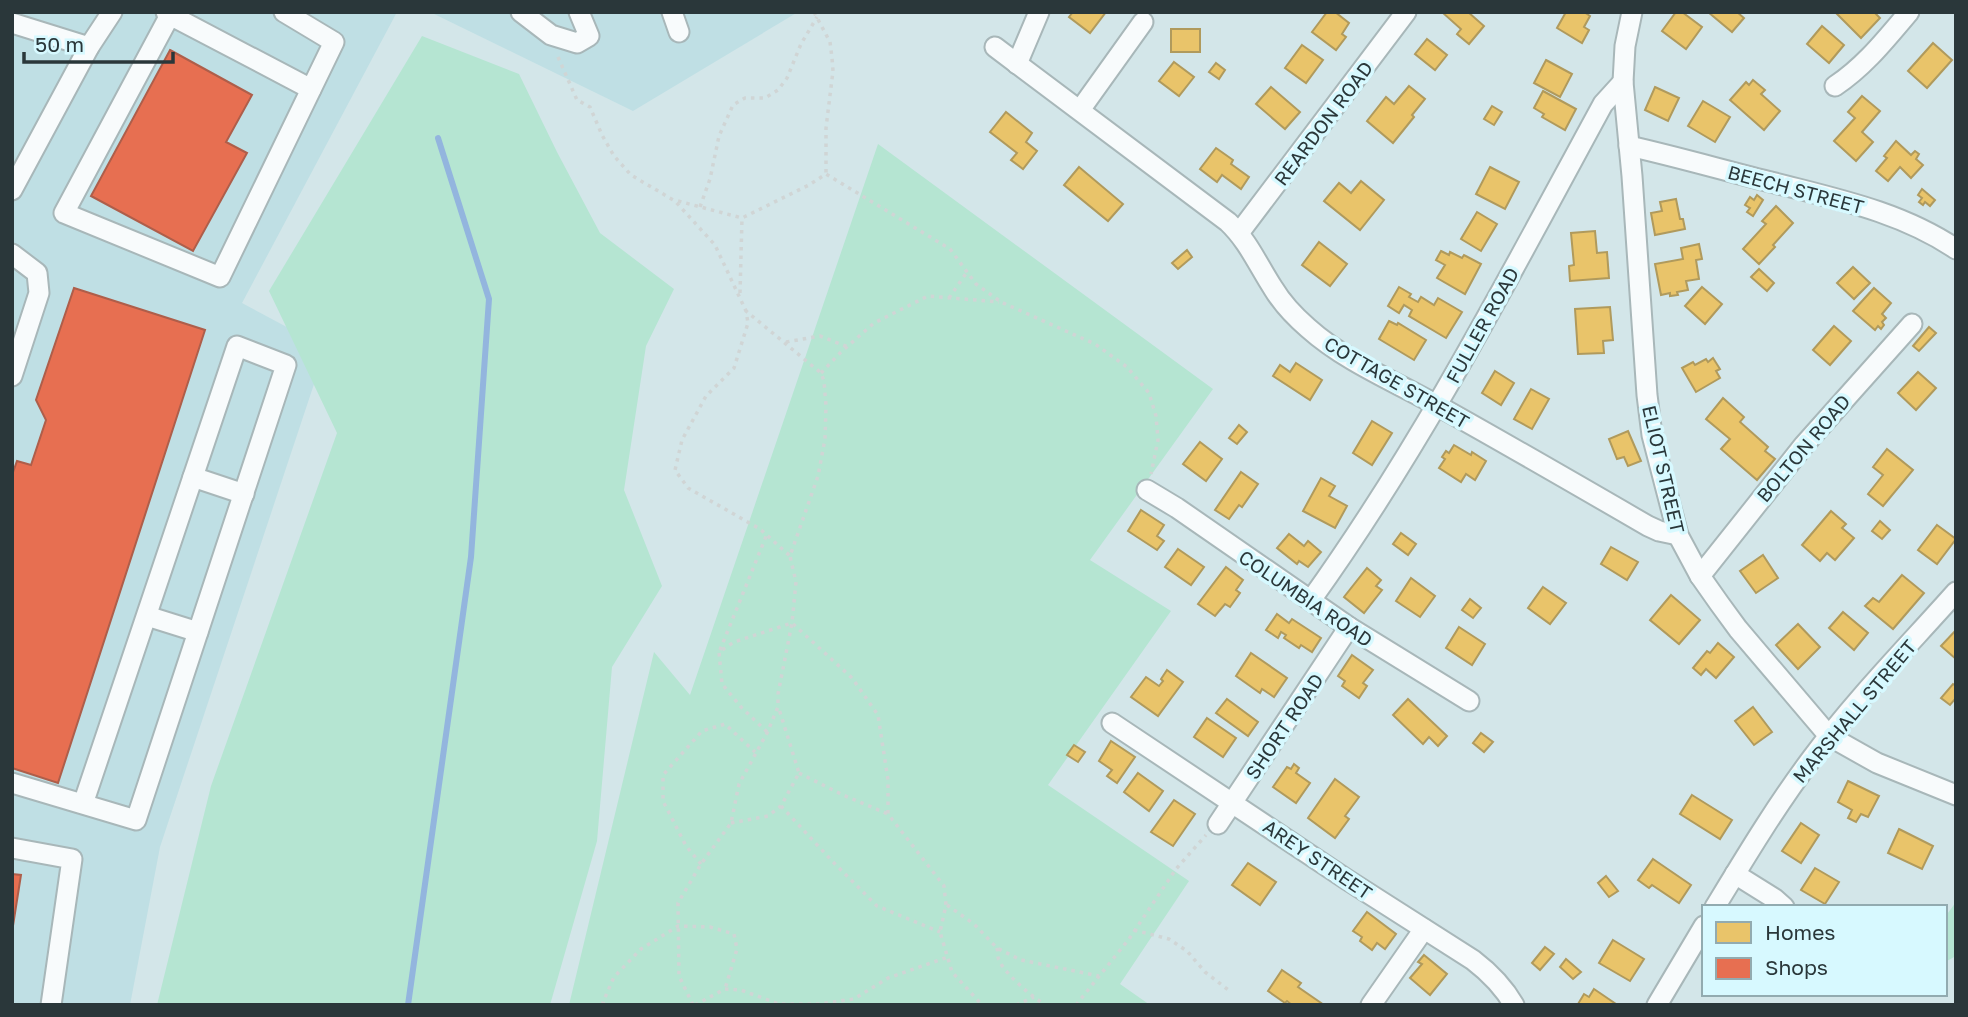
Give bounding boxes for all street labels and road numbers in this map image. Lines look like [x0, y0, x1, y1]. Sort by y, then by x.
street label: REARDON ROAD [1269, 56, 1377, 190]
street label: BEECH STREET [1726, 160, 1867, 218]
street label: FULLER ROAD [1441, 263, 1523, 387]
street label: COTTAGE STREET [1321, 331, 1474, 433]
street label: BOLTON ROAD [1751, 390, 1855, 506]
street label: ELIOT STREET [1638, 403, 1690, 535]
street label: COLUMBIA ROAD [1235, 545, 1377, 651]
street label: MARSHALL STREET [1787, 635, 1921, 787]
street label: SHORT ROAD [1240, 669, 1328, 783]
street label: AREY STREET [1259, 814, 1377, 904]

